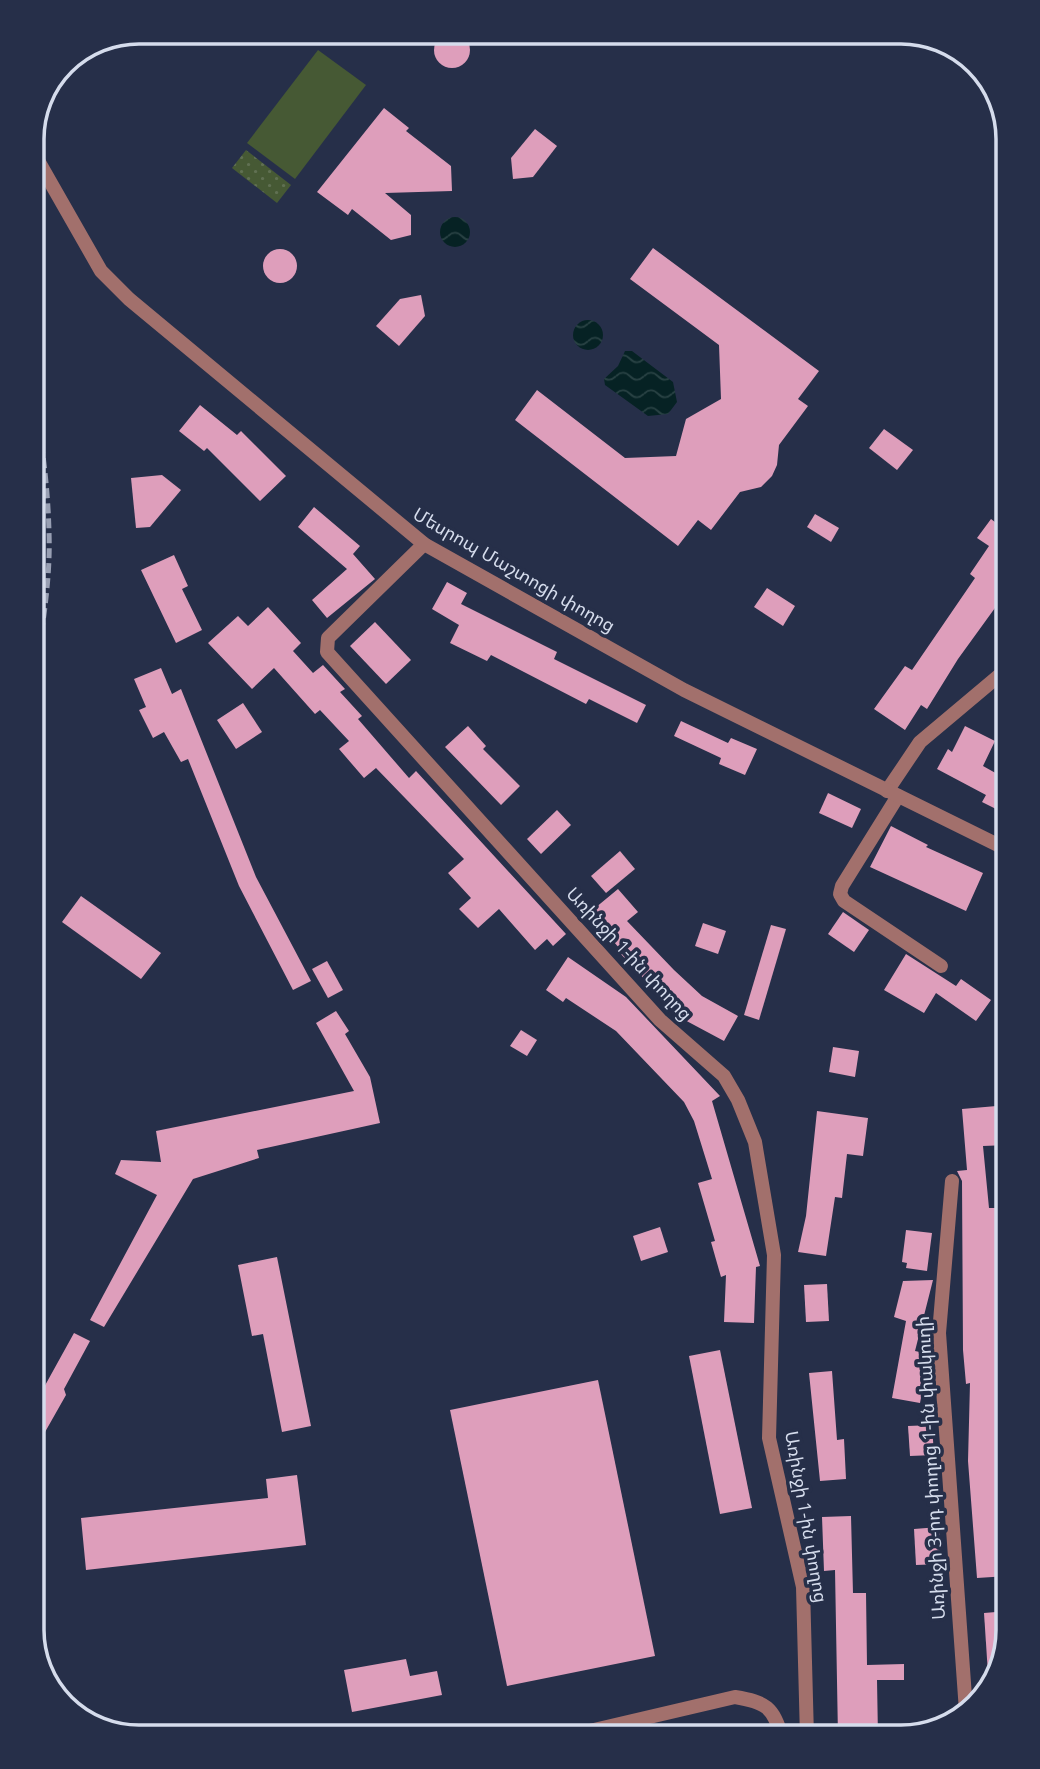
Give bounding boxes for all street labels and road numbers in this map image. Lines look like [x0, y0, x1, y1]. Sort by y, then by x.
street label: Մեսրոպ Մաշտոցի փողոց [409, 501, 620, 637]
street label: Առինջի 1-ին փողոց [562, 882, 698, 1025]
street label: Առինջի 3-րդ փողոց 1-ին փակուղի [910, 1316, 950, 1621]
street label: Առինջի 1-ին փողոց [780, 1429, 834, 1605]

